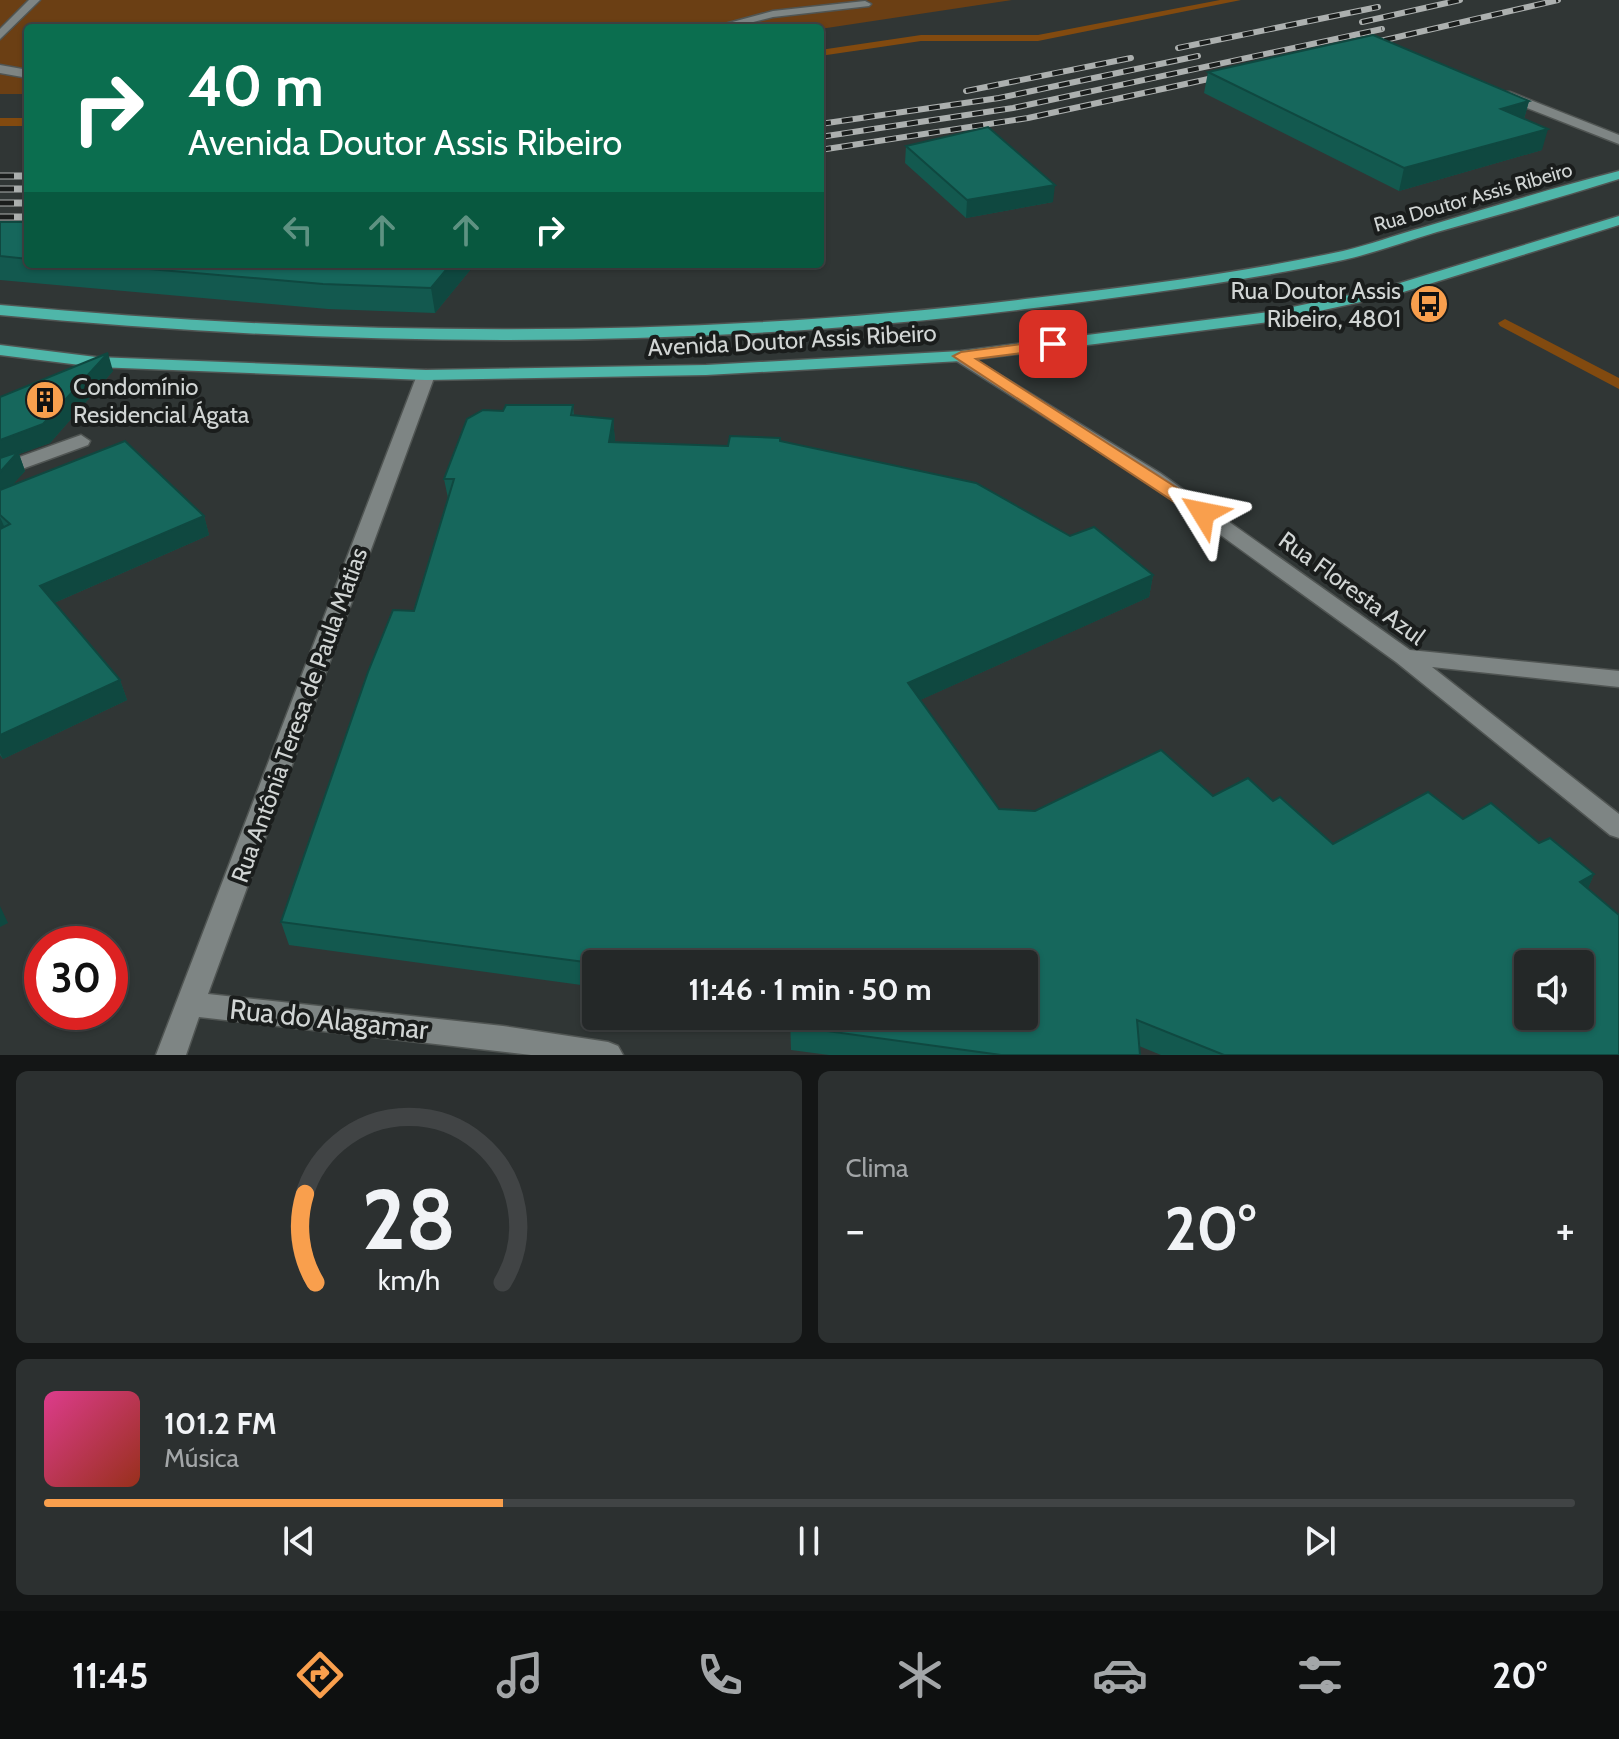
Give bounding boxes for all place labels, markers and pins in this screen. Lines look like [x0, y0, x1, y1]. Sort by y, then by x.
place label: Rua Doutor Assis Ribeiro, 4801 [1230, 276, 1401, 333]
bus stop icon: Rua Doutor Assis Ribeiro, 4801 [1408, 283, 1450, 325]
pin [1019, 310, 1087, 378]
place label: Condomínio Residencial Ágata [73, 372, 250, 429]
building icon: Condomínio Residencial Ágata [24, 379, 66, 421]

